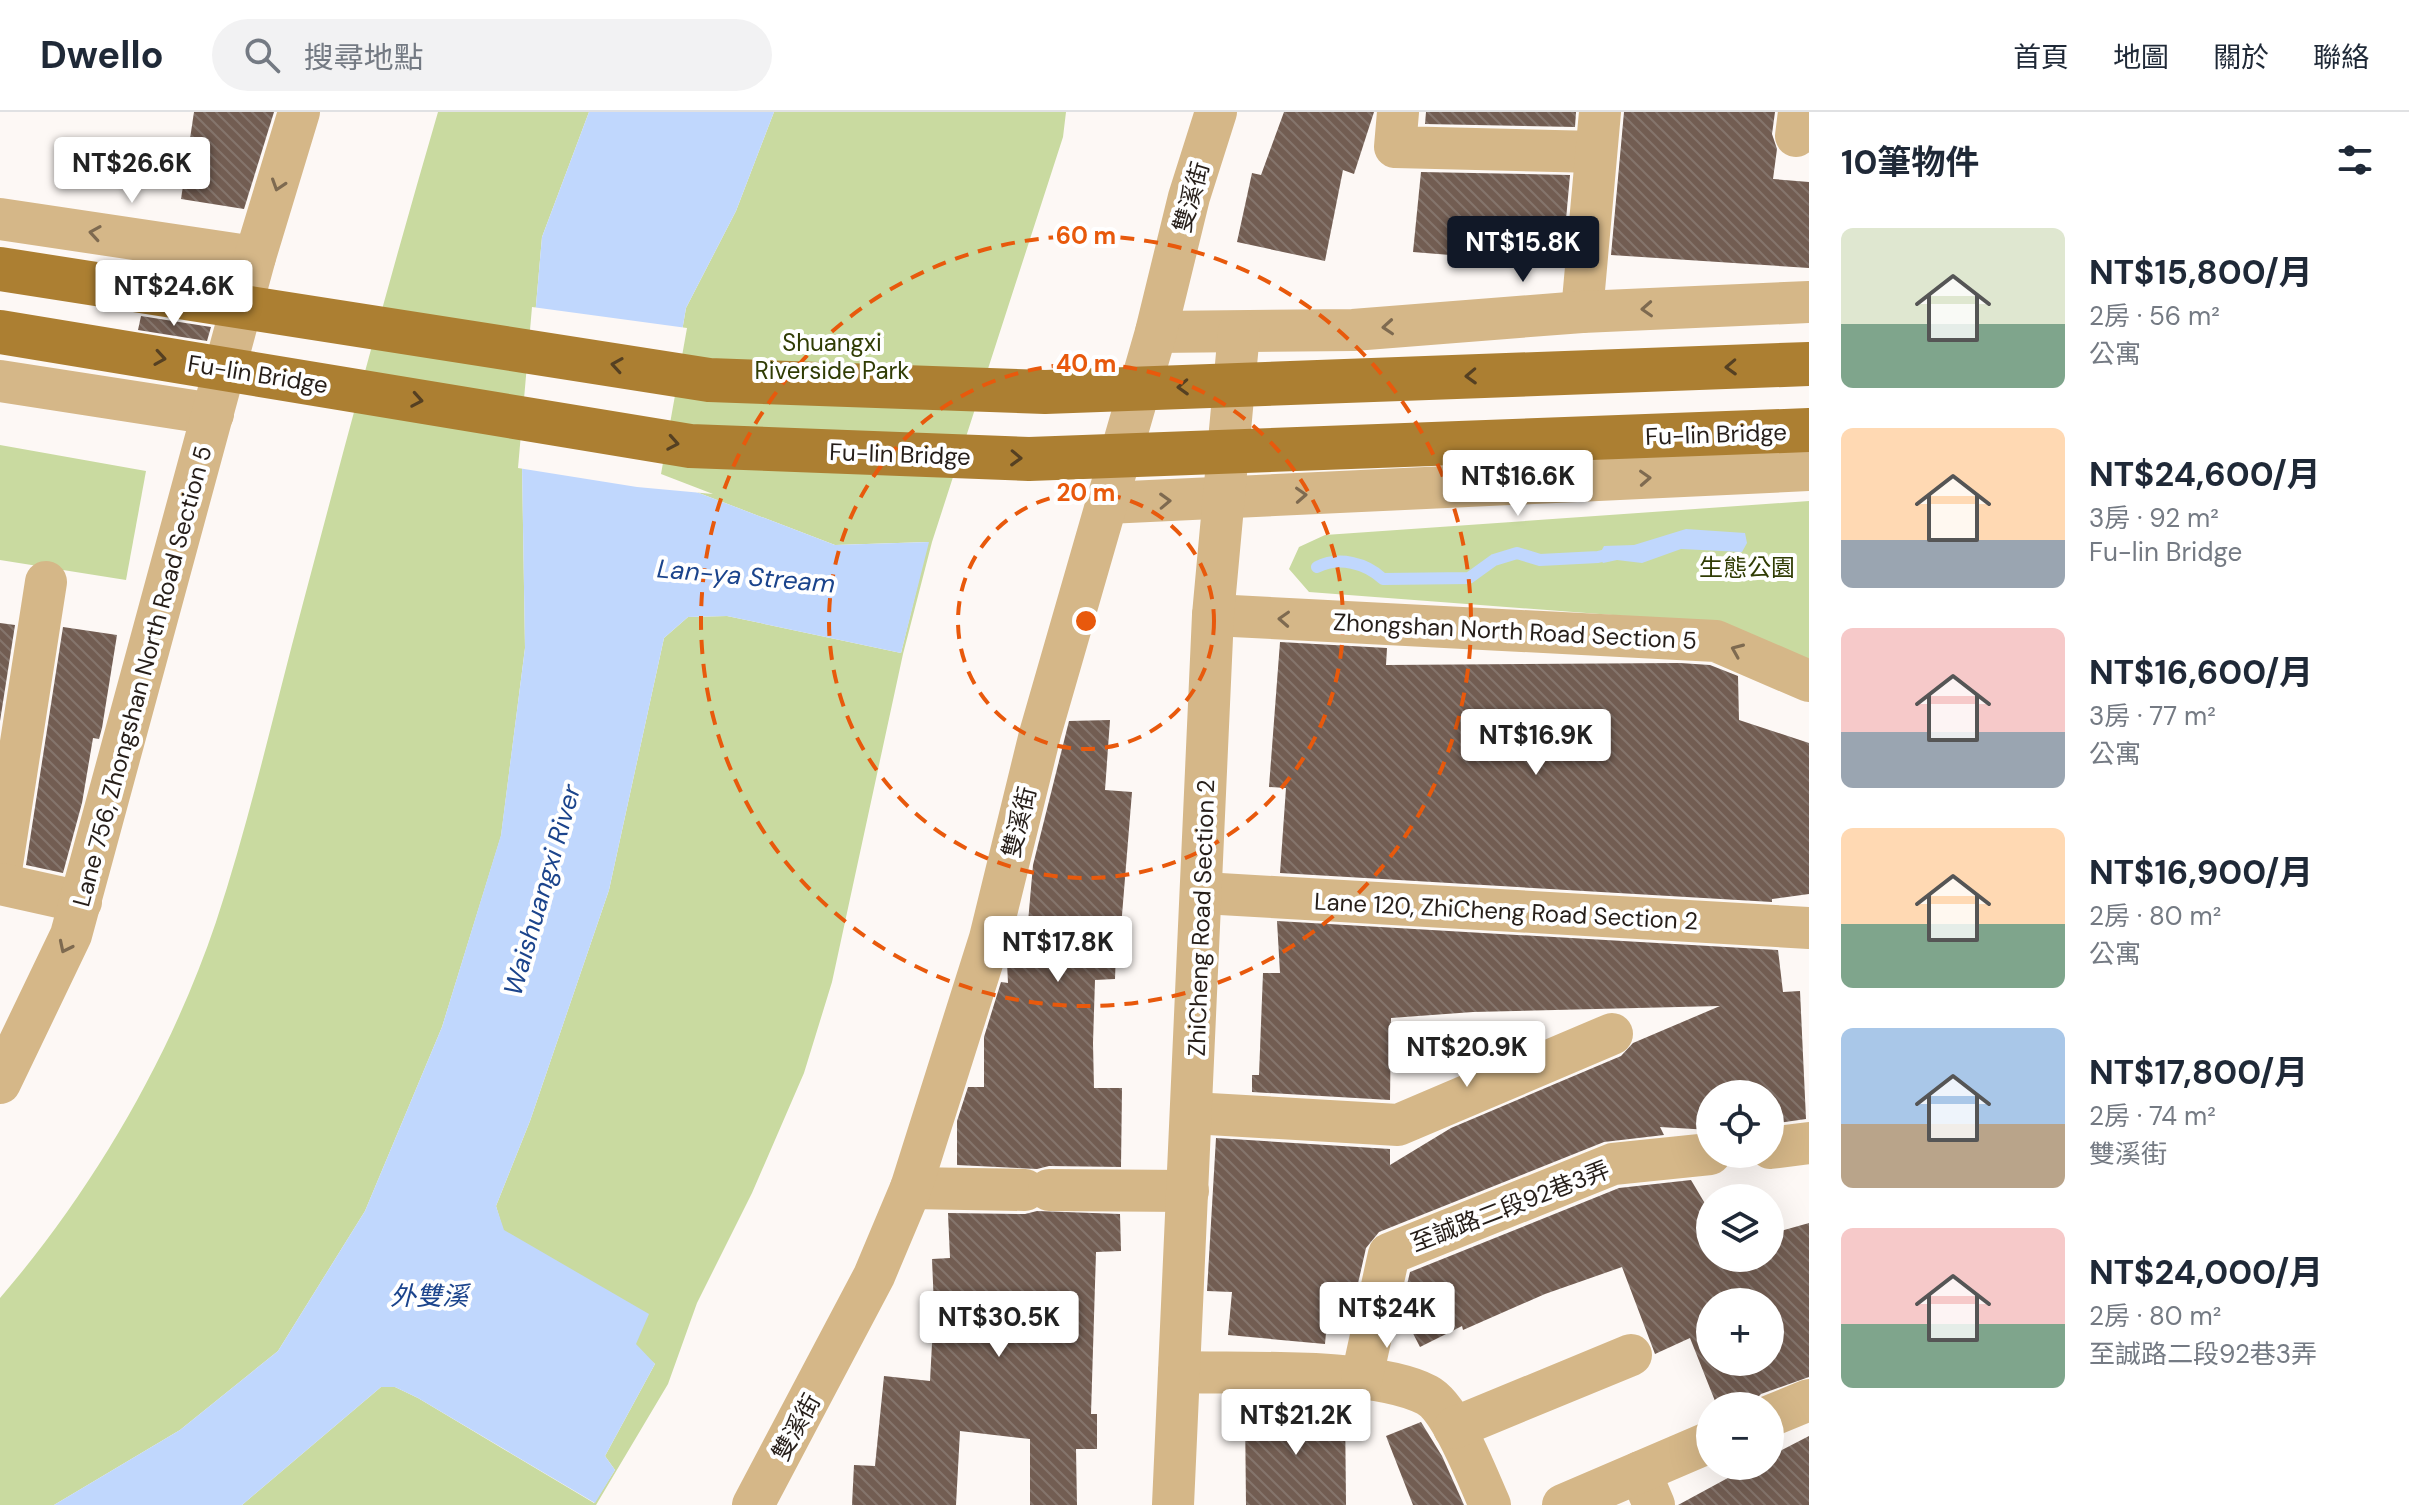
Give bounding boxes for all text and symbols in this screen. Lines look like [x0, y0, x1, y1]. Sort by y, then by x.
search box [212, 19, 772, 91]
text: Dwello [40, 30, 164, 80]
icon: search [240, 33, 284, 77]
text: 搜尋地點 [304, 38, 424, 77]
text: 首頁 [2013, 39, 2069, 76]
text: 地圖 [2113, 39, 2169, 76]
text: 關於 [2213, 39, 2269, 76]
text: 聯絡 [2313, 39, 2369, 76]
pin: NT$26.6K [49, 137, 215, 205]
icon: filters [2333, 138, 2377, 182]
text: 10筆物件 [1841, 140, 1979, 185]
text: NT$26.6K [72, 146, 192, 180]
street label: 雙溪街 [1166, 158, 1216, 236]
one-way arrow [271, 178, 287, 191]
pin: NT$15.8K [1440, 216, 1606, 284]
text: 60 m [1056, 220, 1116, 251]
one-way arrow [88, 225, 101, 242]
text: NT$15.8K [1465, 225, 1581, 259]
text: NT$15,800/月 [2089, 250, 2313, 295]
pin: NT$24.6K [91, 260, 257, 328]
icon: home [1905, 260, 2001, 356]
text: NT$24.6K [114, 269, 234, 303]
text: 2房 · 56 m² [2089, 299, 2220, 333]
one-way arrow [1640, 301, 1653, 318]
one-way arrow [1381, 319, 1394, 336]
park label: Shuangxi Riverside Park [755, 327, 909, 386]
text: 公寓 [2089, 337, 2141, 371]
street label: Fu-lin Bridge [186, 348, 330, 400]
text: 40 m [1056, 348, 1116, 379]
one-way arrow [153, 349, 167, 366]
one-way arrow [610, 357, 624, 374]
one-way arrow [1724, 358, 1737, 375]
one-way arrow [1464, 368, 1477, 385]
one-way arrow [1176, 379, 1189, 396]
one-way arrow [410, 390, 423, 407]
street label: Fu-lin Bridge [1645, 416, 1787, 452]
one-way arrow [666, 434, 680, 451]
street label: Fu-lin Bridge [829, 436, 971, 472]
street label: Lane 756, Zhongshan North Road Section 5 [65, 442, 219, 910]
one-way arrow [1011, 450, 1023, 467]
pin: NT$16.6K [1435, 450, 1601, 518]
text: NT$24,600/月 [2089, 452, 2321, 497]
text: NT$16.6K [1461, 459, 1575, 493]
icon: home [1905, 460, 2001, 556]
one-way arrow [1639, 470, 1652, 487]
text: 20 m [1057, 477, 1115, 508]
one-way arrow [1295, 487, 1308, 504]
one-way arrow [1159, 493, 1172, 510]
text: 3房 · 92 m² [2089, 501, 2219, 535]
text: Fu-lin Bridge [2089, 535, 2242, 569]
water label: Lan-ya Stream [655, 551, 837, 601]
park label: 生態公園 [1699, 552, 1795, 583]
street label: Zhongshan North Road Section 5 [1332, 606, 1698, 656]
centre of rings [1072, 607, 1100, 635]
one-way arrow [1277, 611, 1290, 628]
one-way arrow [1731, 644, 1745, 660]
text: NT$16,600/月 [2089, 650, 2313, 695]
icon: home [1905, 660, 2001, 756]
text: 3房 · 77 m² [2089, 699, 2216, 733]
pin: NT$16.9K [1453, 709, 1619, 777]
text: NT$16.9K [1479, 718, 1593, 752]
text: 公寓 [2089, 737, 2141, 771]
water label: Waishuangxi River [496, 779, 589, 999]
street label: ZhiCheng Road Section 2 [1181, 779, 1221, 1057]
street label: 雙溪街 [995, 783, 1043, 861]
text: NT$16,900/月 [2089, 850, 2313, 895]
icon: home [1905, 860, 2001, 956]
street label: Lane 120, ZhiCheng Road Section 2 [1313, 885, 1699, 937]
text: 2房 · 80 m² [2089, 899, 2221, 933]
pin: NT$17.8K [975, 916, 1141, 984]
text: NT$17.8K [1002, 925, 1114, 959]
text: 公寓 [2089, 937, 2141, 971]
one-way arrow [60, 939, 75, 954]
pin: NT$20.9K [1384, 1021, 1550, 1089]
text: NT$20.9K [1406, 1030, 1528, 1064]
text: NT$17,800/月 [2089, 1050, 2308, 1095]
icon: home [1905, 1060, 2001, 1156]
map controls [1696, 1080, 1784, 1480]
button: locate [1696, 1080, 1784, 1168]
text: 2房 · 74 m² [2089, 1099, 2216, 1133]
text: 雙溪街 [2089, 1137, 2167, 1171]
street label: 至誠路二段92巷3弄 [1406, 1154, 1614, 1258]
button: layers [1696, 1184, 1784, 1272]
text: NT$24,000/月 [2089, 1250, 2323, 1295]
icon: home [1905, 1260, 2001, 1356]
water label: 外雙溪 [390, 1279, 472, 1313]
pin: NT$24K [1322, 1282, 1452, 1350]
button: + [1696, 1288, 1784, 1376]
pin: NT$30.5K [916, 1291, 1082, 1359]
text: NT$24K [1338, 1291, 1436, 1325]
text: 2房 · 80 m² [2089, 1299, 2221, 1333]
text: NT$30.5K [938, 1300, 1060, 1334]
text: 至誠路二段92巷3弄 [2089, 1337, 2317, 1371]
street label: 雙溪街 [765, 1388, 827, 1466]
pin: NT$21.2K [1213, 1389, 1379, 1457]
button: − [1696, 1392, 1784, 1480]
text: NT$21.2K [1240, 1398, 1353, 1432]

